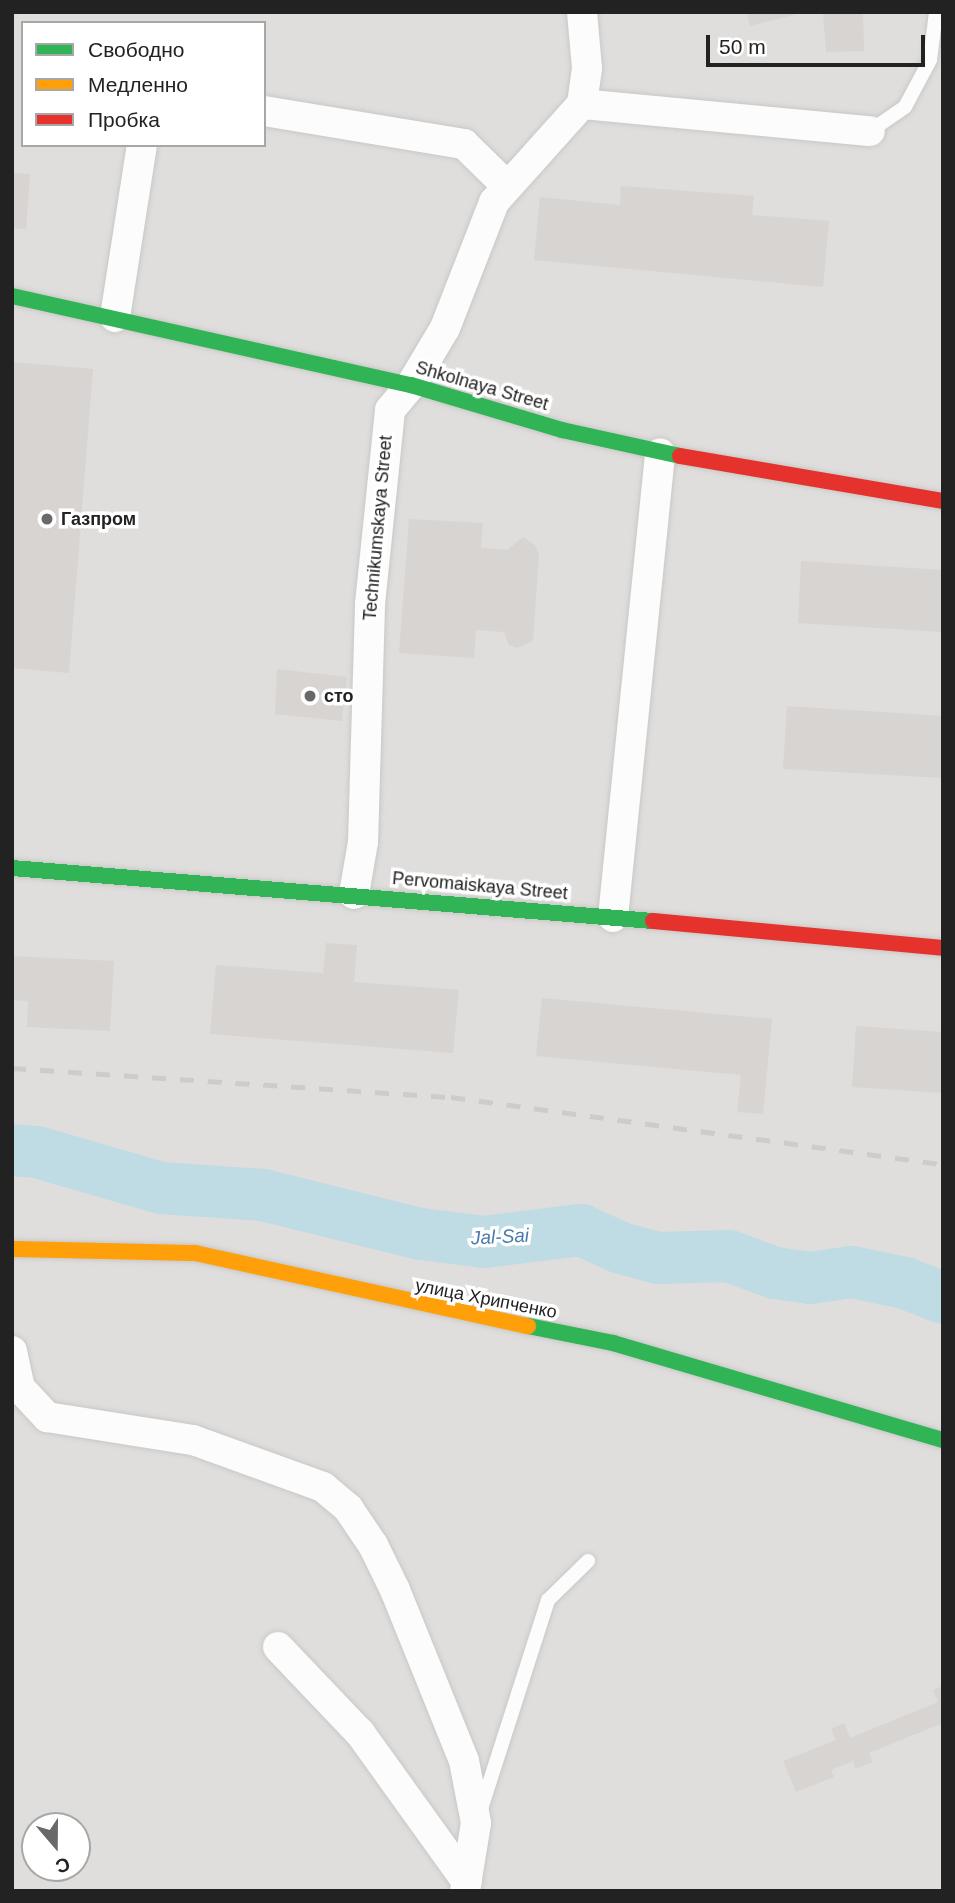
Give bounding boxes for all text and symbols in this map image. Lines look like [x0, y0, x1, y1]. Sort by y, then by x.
legend [21, 21, 266, 147]
scale bar [710, 21, 929, 65]
text: 50 m [719, 35, 766, 58]
text: Свободно [88, 38, 185, 61]
text: Медленно [88, 73, 188, 96]
text: Пробка [88, 108, 160, 131]
street label: Shkolnaya Street [413, 357, 551, 415]
street label: Technikumskaya Street [359, 434, 397, 622]
place label: Газпром [61, 508, 136, 530]
marker: Газпром [39, 511, 55, 527]
place label: сто [324, 685, 354, 707]
marker: сто [302, 688, 318, 704]
street label: Pervomaiskaya Street [391, 868, 569, 904]
water label: Jal-Sai [470, 1224, 530, 1250]
street label: улица Хрипченко [413, 1275, 559, 1323]
north arrow [21, 1812, 91, 1882]
text: С [53, 1853, 73, 1878]

